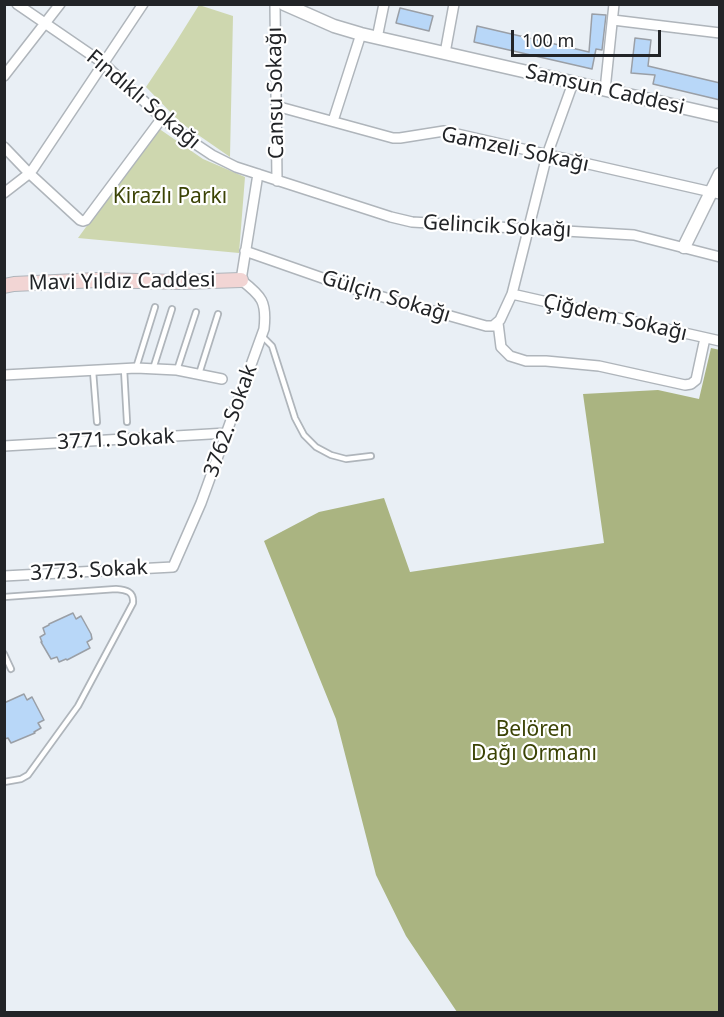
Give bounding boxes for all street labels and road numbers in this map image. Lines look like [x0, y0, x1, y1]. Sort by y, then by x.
street label: Cansu Sokağı [262, 27, 290, 159]
street label: Fındıklı Sokağı [81, 45, 205, 155]
street label: Samsun Caddesi [523, 59, 687, 121]
street label: Gamzeli Sokağı [439, 122, 591, 178]
street label: Gelincik Sokağı [422, 211, 572, 243]
street label: Gülçin Sokağı [319, 265, 453, 329]
street label: Mavi Yıldız Caddesi [28, 268, 216, 296]
street label: Çiğdem Sokağı [541, 289, 689, 347]
street label: 3762. Sokak [199, 361, 263, 481]
street label: 3771. Sokak [57, 424, 175, 456]
street label: 3773. Sokak [30, 555, 148, 587]

